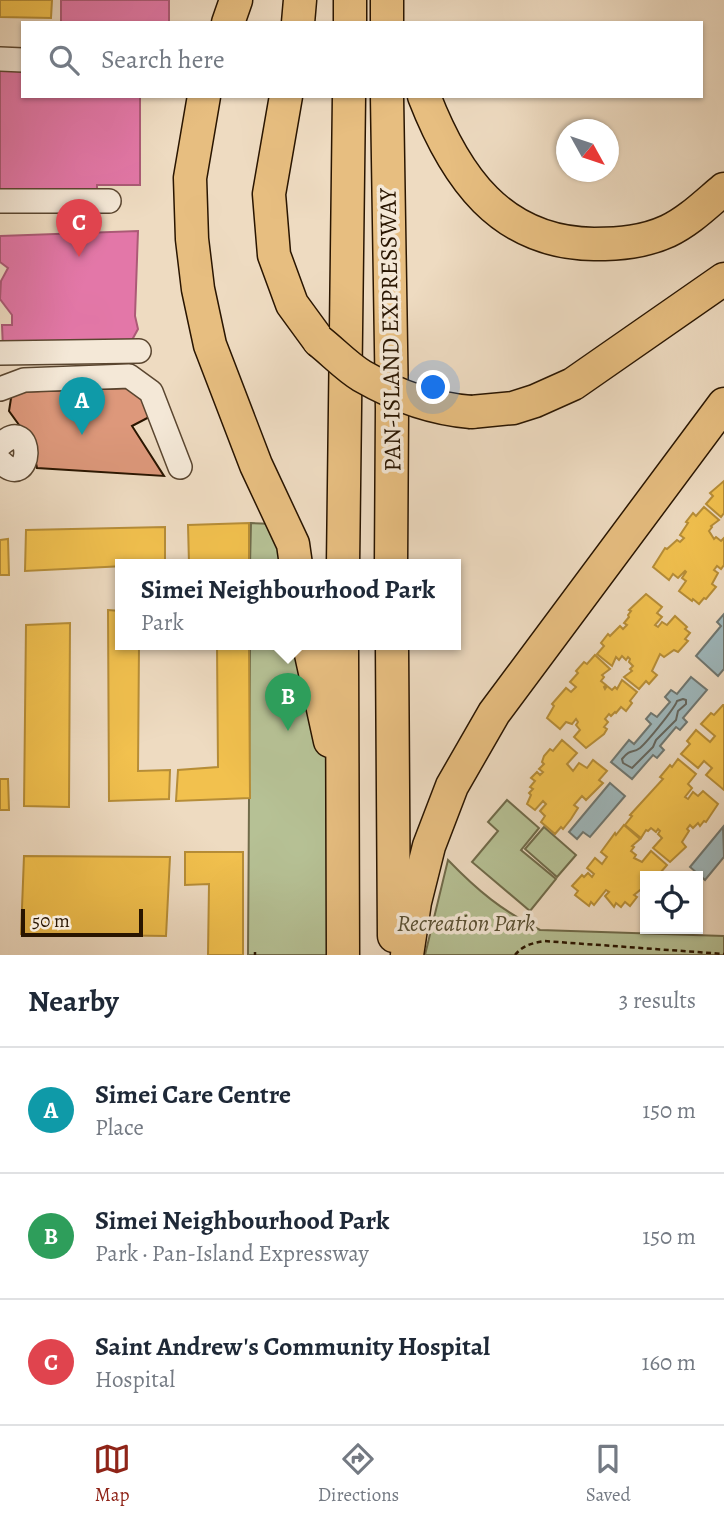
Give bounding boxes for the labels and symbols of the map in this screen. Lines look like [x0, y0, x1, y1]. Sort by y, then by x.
north arrow [556, 119, 619, 182]
street label: PAN-ISLAND EXPRESSWAY [372, 187, 408, 472]
pin: C [56, 199, 102, 257]
your location [416, 370, 450, 404]
pin: A [59, 377, 105, 435]
pin: B [265, 673, 311, 731]
scale bar [21, 906, 144, 938]
park label: Recreation Park [397, 907, 536, 939]

